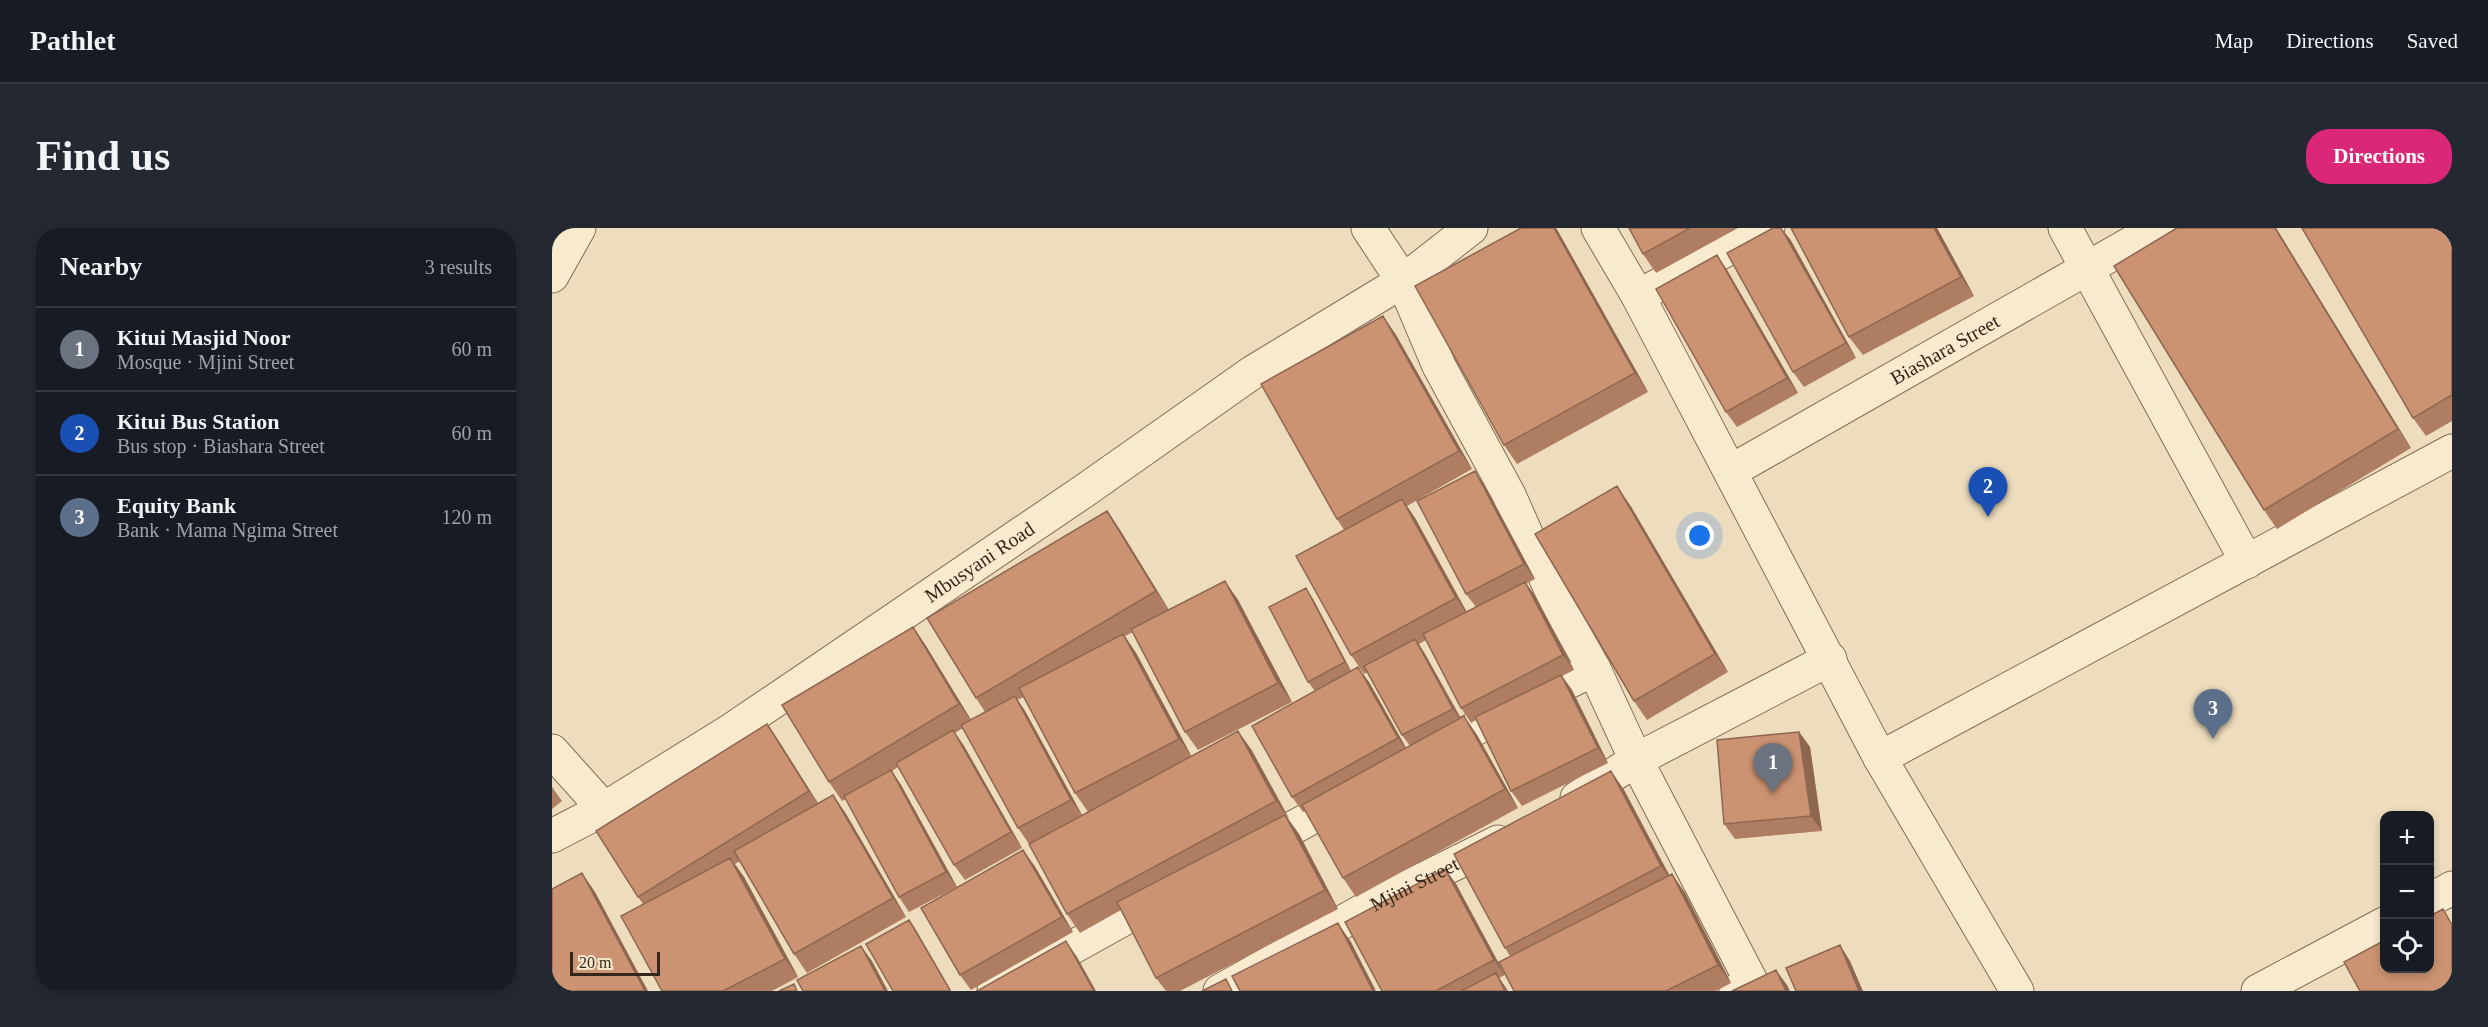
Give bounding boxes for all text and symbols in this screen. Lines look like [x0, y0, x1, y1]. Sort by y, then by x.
text: Pathlet [30, 25, 116, 56]
text: Map [2215, 29, 2253, 53]
text: Directions [2286, 29, 2374, 53]
text: Saved [2407, 29, 2458, 53]
button: Directions [2306, 129, 2452, 184]
text: Find us [36, 133, 170, 179]
text: Nearby [60, 252, 142, 281]
text: 3 results [425, 256, 492, 278]
street label: Biashara Street [1886, 309, 2004, 389]
text: Kitui Masjid Noor [117, 325, 291, 350]
text: 1 [75, 338, 85, 360]
text: 60 m [451, 338, 492, 360]
text: Mosque · Mjini Street [117, 351, 294, 373]
text: Kitui Bus Station [117, 409, 280, 434]
text: 2 [75, 422, 85, 444]
text: 60 m [451, 422, 492, 444]
text: Bus stop · Biashara Street [117, 435, 325, 457]
pin: 2 [1968, 468, 2008, 517]
text: Equity Bank [117, 493, 236, 518]
text: 3 [75, 506, 85, 528]
text: 120 m [441, 506, 492, 528]
street label: Mbusyani Road [920, 517, 1038, 607]
text: Bank · Mama Ngima Street [117, 519, 338, 541]
your location [1685, 521, 1714, 550]
pin: 3 [2194, 690, 2232, 739]
pin: 1 [1754, 744, 1792, 793]
map controls [2380, 811, 2434, 973]
button: + [2380, 811, 2434, 865]
street label: Mjini Street [1366, 852, 1463, 915]
button: − [2380, 865, 2434, 919]
button: locate [2380, 919, 2434, 973]
scale bar [570, 949, 660, 976]
text: 20 m [579, 954, 611, 971]

